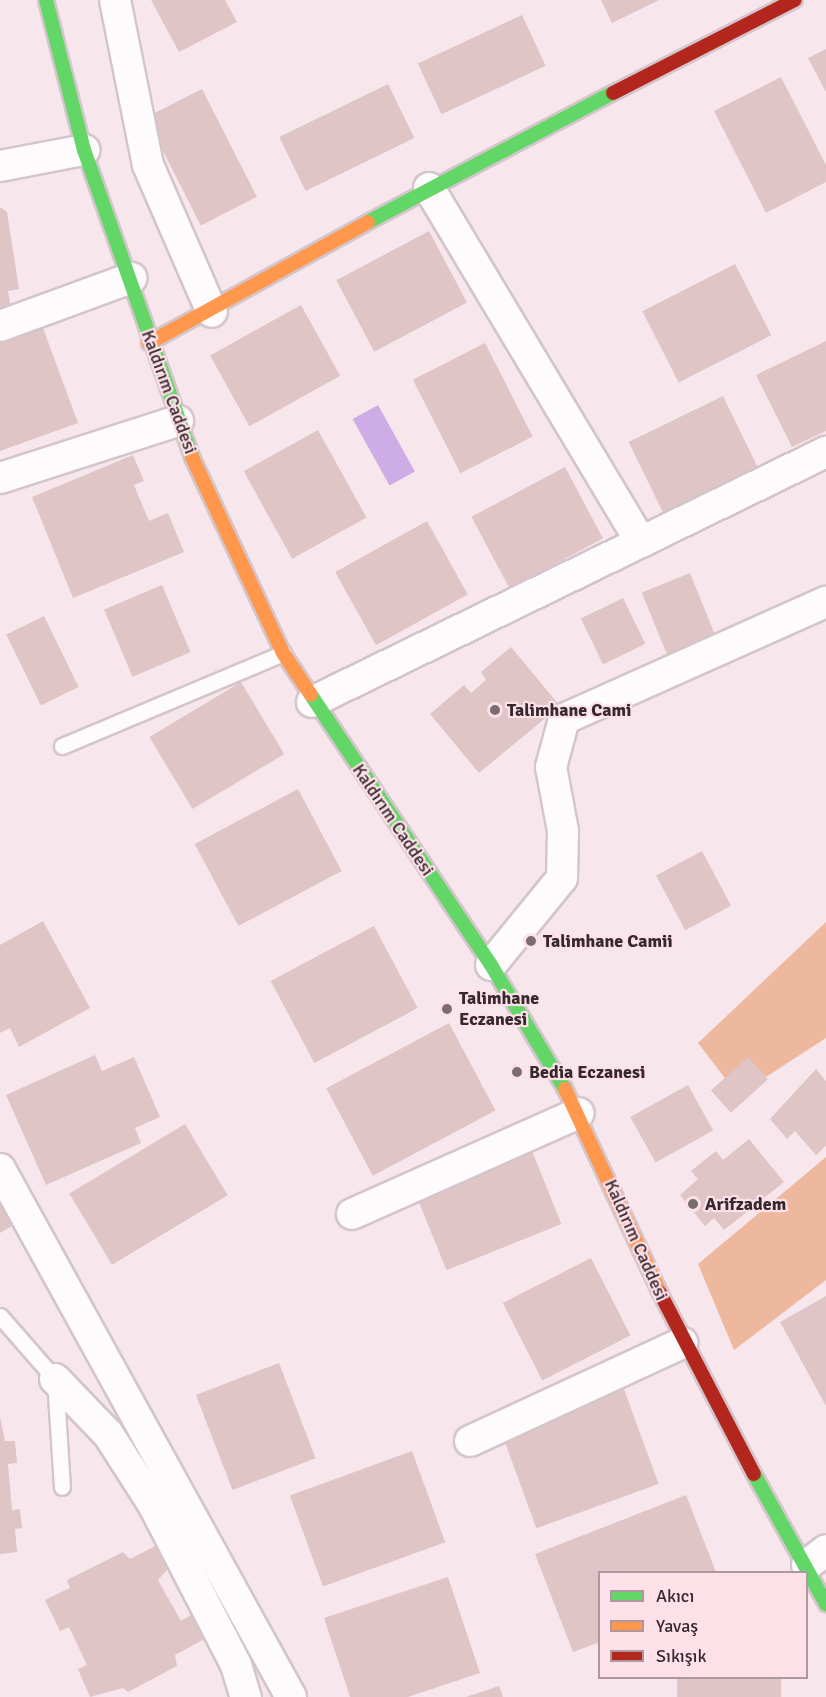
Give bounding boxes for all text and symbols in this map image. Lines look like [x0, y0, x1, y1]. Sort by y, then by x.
street label: Kaldırım Caddesi [137, 327, 201, 457]
place label: Talimhane Cami [507, 699, 631, 721]
marker: Talimhane Cami [488, 703, 502, 717]
street label: Kaldırım Caddesi [348, 760, 438, 880]
place label: Talimhane Camii [543, 930, 673, 952]
marker: Talimhane Camii [524, 934, 538, 948]
place label: Talimhane Eczanesi [459, 988, 539, 1030]
marker: Talimhane Eczanesi [440, 1002, 454, 1016]
place label: Bedia Eczanesi [529, 1061, 645, 1083]
marker: Bedia Eczanesi [510, 1065, 524, 1079]
street label: Kaldırım Caddesi [600, 1176, 672, 1304]
place label: Arifzadem [705, 1193, 786, 1215]
marker: Arifzadem [686, 1197, 700, 1211]
legend [598, 1571, 808, 1679]
text: Akıcı [656, 1585, 694, 1607]
text: Yavaş [656, 1615, 698, 1637]
text: Sıkışık [656, 1645, 706, 1667]

